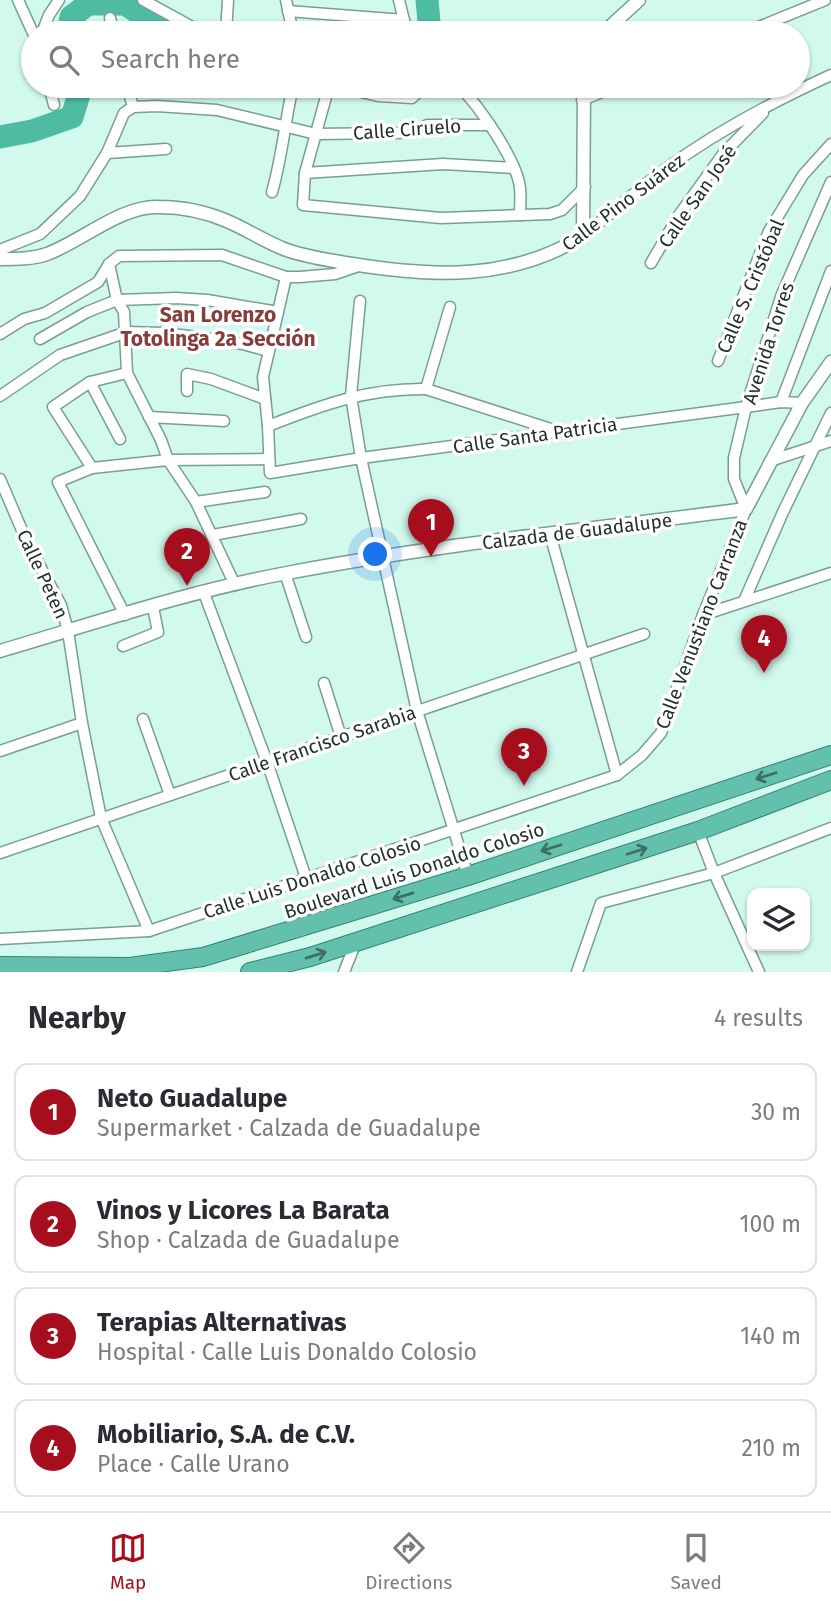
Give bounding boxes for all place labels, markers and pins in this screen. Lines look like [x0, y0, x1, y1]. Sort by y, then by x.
pin: 1 [408, 499, 454, 557]
pin: 2 [164, 528, 210, 586]
pin: 4 [741, 615, 787, 673]
pin: 3 [501, 728, 547, 786]

